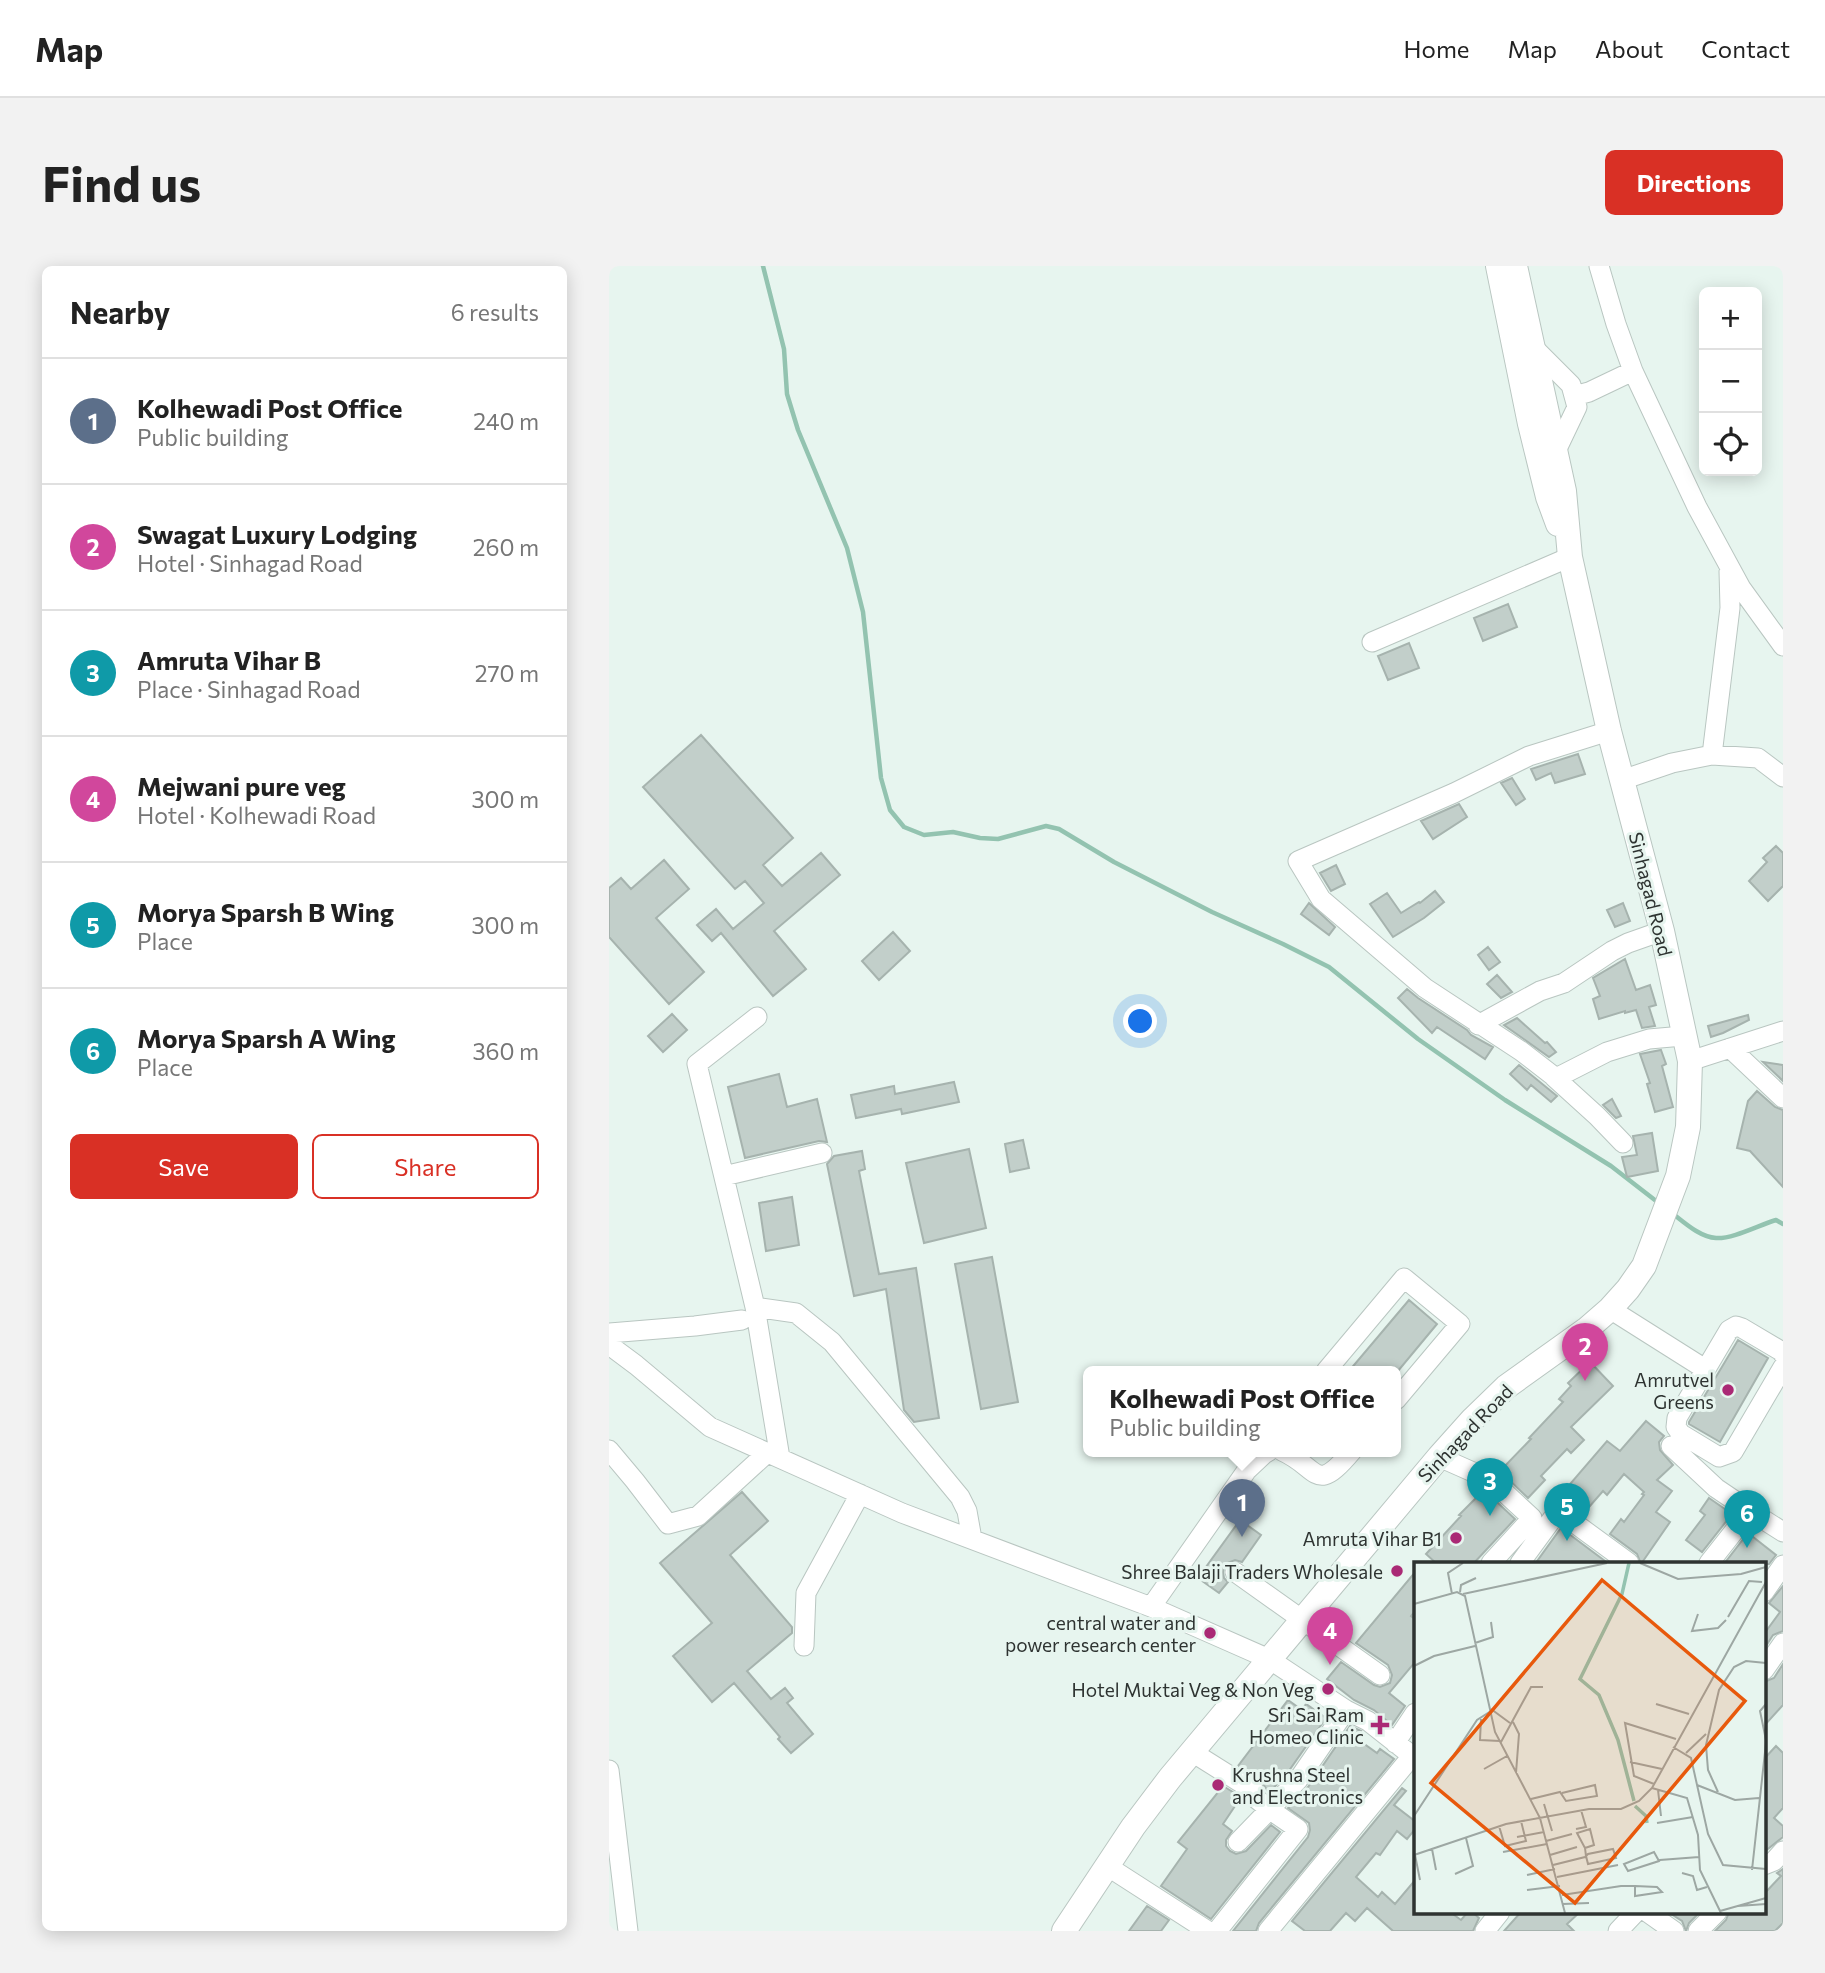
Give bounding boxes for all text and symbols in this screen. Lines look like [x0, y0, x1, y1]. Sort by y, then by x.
text: Map [35, 28, 103, 69]
text: Home [1404, 34, 1470, 63]
text: Map [1508, 34, 1557, 63]
text: About [1595, 34, 1663, 63]
text: Contact [1701, 34, 1790, 63]
button: Directions [1605, 150, 1783, 215]
text: Find us [42, 152, 201, 212]
map controls [1699, 287, 1762, 476]
button: + [1699, 287, 1762, 350]
text: Nearby [70, 293, 170, 330]
text: 6 results [451, 298, 539, 326]
button: − [1699, 350, 1762, 413]
text: Kolhewadi Post Office [137, 392, 402, 423]
text: 1 [88, 407, 98, 435]
text: 240 m [473, 407, 539, 435]
button: locate [1699, 413, 1762, 476]
text: Public building [137, 423, 288, 451]
text: Swagat Luxury Lodging [137, 518, 417, 549]
text: 2 [86, 533, 100, 561]
text: 260 m [473, 533, 539, 561]
text: Hotel · Sinhagad Road [137, 549, 363, 577]
text: Amruta Vihar B [137, 644, 321, 675]
text: 3 [86, 659, 100, 687]
text: 270 m [475, 659, 539, 687]
text: Place · Sinhagad Road [137, 675, 361, 703]
text: Mejwani pure veg [137, 770, 346, 801]
text: 4 [86, 785, 100, 813]
text: 300 m [471, 785, 539, 813]
text: Hotel · Kolhewadi Road [137, 801, 376, 829]
street label: Sinhagad Road [1625, 830, 1677, 958]
text: Morya Sparsh B Wing [137, 896, 394, 927]
text: 5 [86, 911, 100, 939]
text: 300 m [471, 911, 539, 939]
text: Place [137, 927, 193, 955]
your location [1123, 1004, 1157, 1038]
text: Morya Sparsh A Wing [137, 1022, 395, 1053]
text: 6 [86, 1037, 100, 1065]
text: 360 m [472, 1037, 539, 1065]
text: Place [137, 1053, 193, 1081]
button: Save [70, 1134, 298, 1199]
button: Share [312, 1134, 539, 1199]
pin: 2 [1562, 1323, 1608, 1381]
popup [1083, 1366, 1401, 1457]
place label: Amrutvel Greens [1634, 1368, 1714, 1413]
street label: Sinhagad Road [1413, 1379, 1517, 1487]
text: Kolhewadi Post Office [1109, 1382, 1375, 1413]
marker: Amrutvel Greens [1720, 1382, 1736, 1398]
text: Public building [1109, 1413, 1261, 1441]
pin: 3 [1467, 1458, 1513, 1516]
pin: 1 [1219, 1479, 1265, 1537]
pin: 5 [1544, 1483, 1590, 1541]
pin: 6 [1724, 1490, 1770, 1548]
place label: Amruta Vihar B1 [1302, 1527, 1442, 1550]
marker: Amruta Vihar B1 [1448, 1530, 1464, 1546]
place label: Shree Balaji Traders Wholesale [1121, 1560, 1383, 1583]
inset map [1414, 1562, 1765, 1913]
marker: Shree Balaji Traders Wholesale [1389, 1563, 1405, 1579]
pin: 4 [1307, 1607, 1353, 1665]
place label: central water and power research center [1005, 1611, 1196, 1656]
marker: central water and power research center [1202, 1625, 1218, 1641]
place label: Hotel Muktai Veg & Non Veg [1072, 1678, 1314, 1701]
marker: Hotel Muktai Veg & Non Veg [1320, 1681, 1336, 1697]
place label: Sri Sai Ram Homeo Clinic [1249, 1703, 1364, 1748]
marker: Sri Sai Ram Homeo Clinic [1370, 1715, 1390, 1735]
place label: Krushna Steel and Electronics [1232, 1763, 1363, 1808]
marker: Krushna Steel and Electronics [1210, 1777, 1226, 1793]

